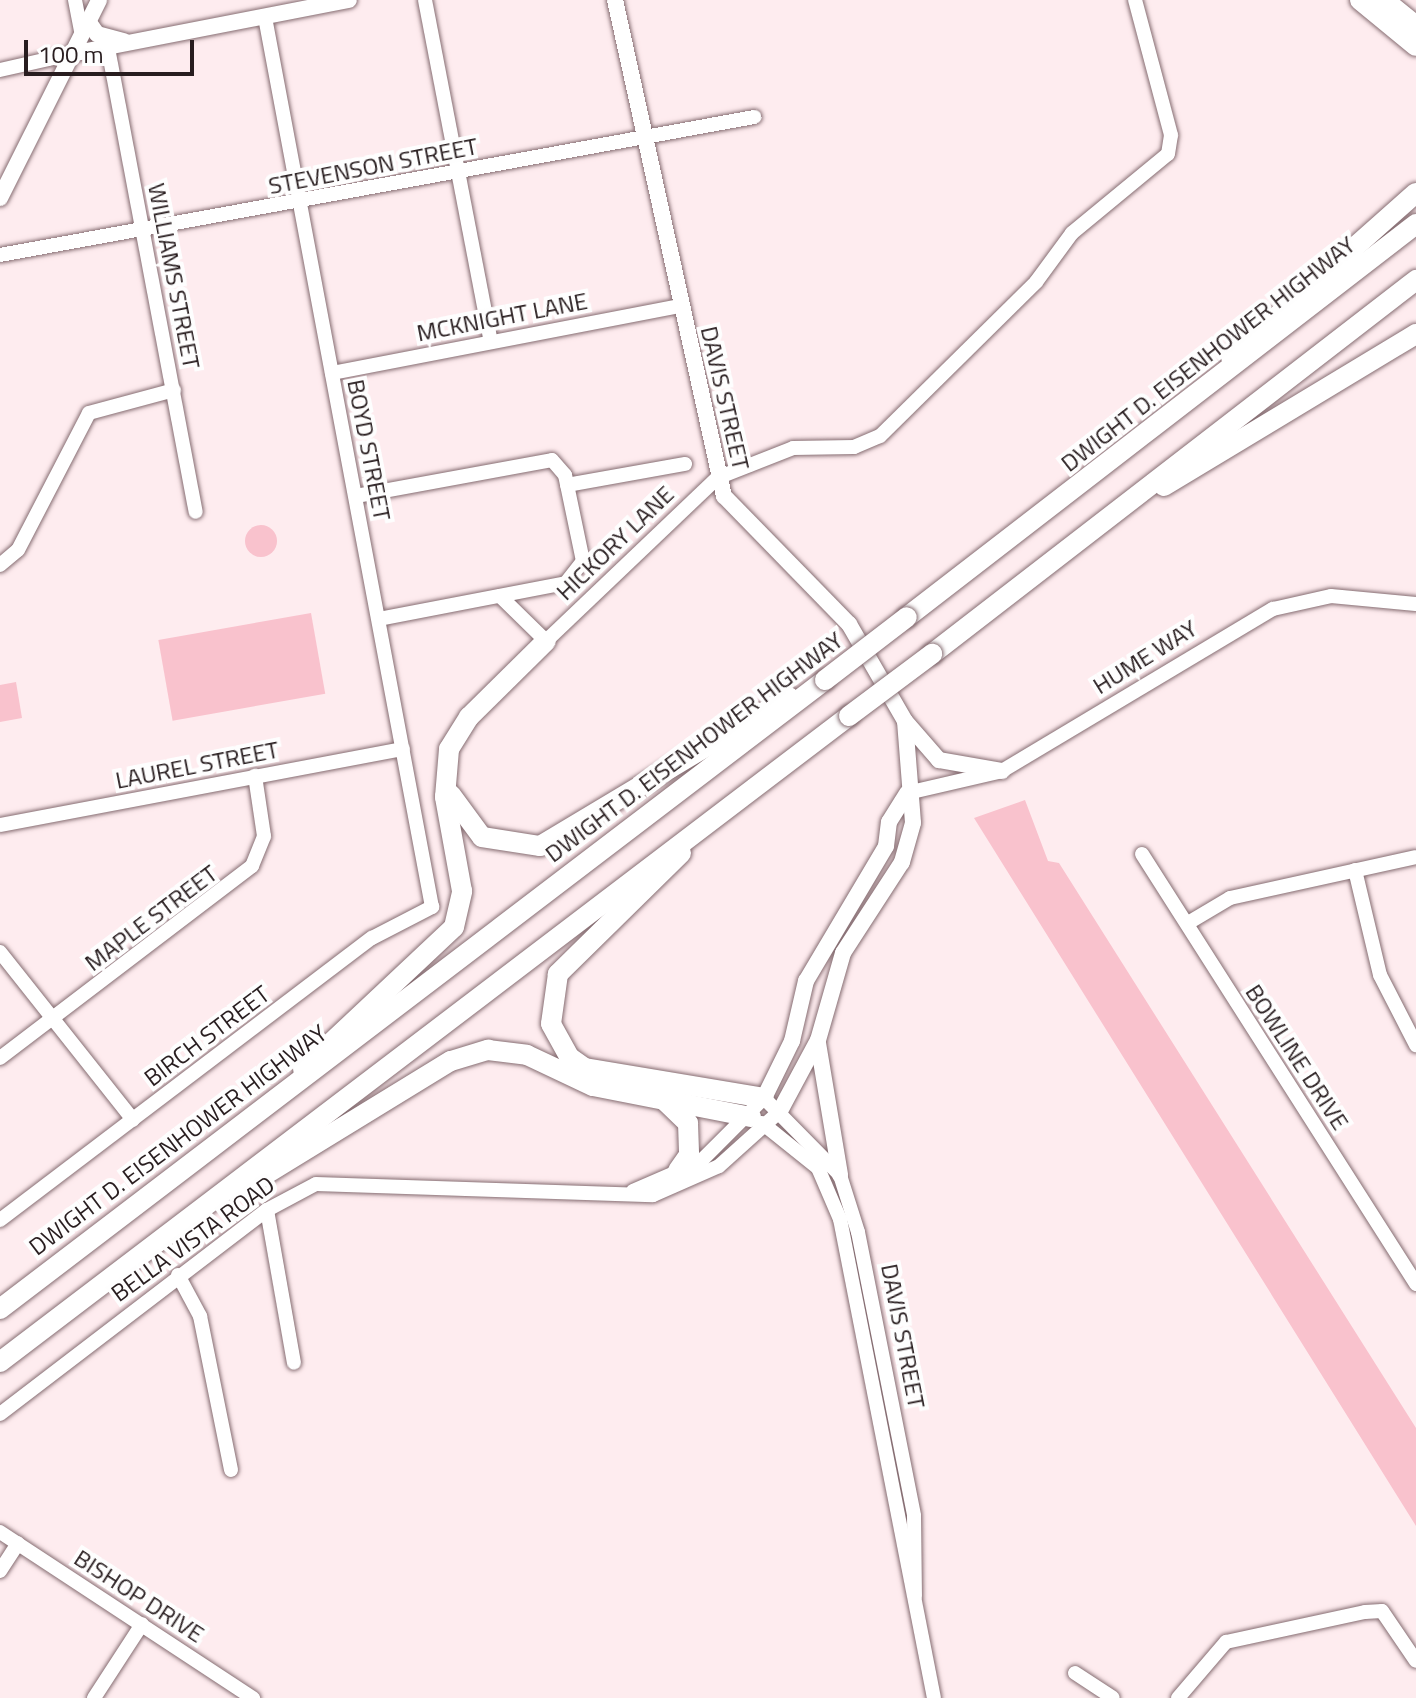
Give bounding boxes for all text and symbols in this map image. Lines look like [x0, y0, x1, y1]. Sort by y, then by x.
scale bar [28, 24, 198, 74]
text: 100 m [38, 36, 104, 72]
street label: STEVENSON STREET [266, 132, 480, 200]
street label: WILLIAMS STREET [142, 181, 206, 371]
street label: DWIGHT D. EISENHOWER HIGHWAY [1055, 230, 1361, 478]
street label: MCKNIGHT LANE [414, 286, 590, 348]
street label: DAVIS STREET [694, 323, 756, 473]
street label: BOYD STREET [341, 377, 397, 523]
street label: HICKORY LANE [550, 480, 680, 606]
street label: HUME WAY [1088, 614, 1202, 700]
street label: DWIGHT D. EISENHOWER HIGHWAY [540, 626, 848, 868]
street label: LAUREL STREET [113, 735, 281, 795]
street label: MAPLE STREET [79, 859, 223, 977]
street label: BIRCH STREET [139, 979, 275, 1093]
street label: BOWLINE DRIVE [1239, 979, 1355, 1135]
street label: DWIGHT D. EISENHOWER HIGHWAY [24, 1019, 332, 1261]
street label: BELLA VISTA ROAD [106, 1170, 280, 1308]
street label: DAVIS STREET [875, 1261, 931, 1411]
street label: BISHOP DRIVE [69, 1543, 209, 1649]

